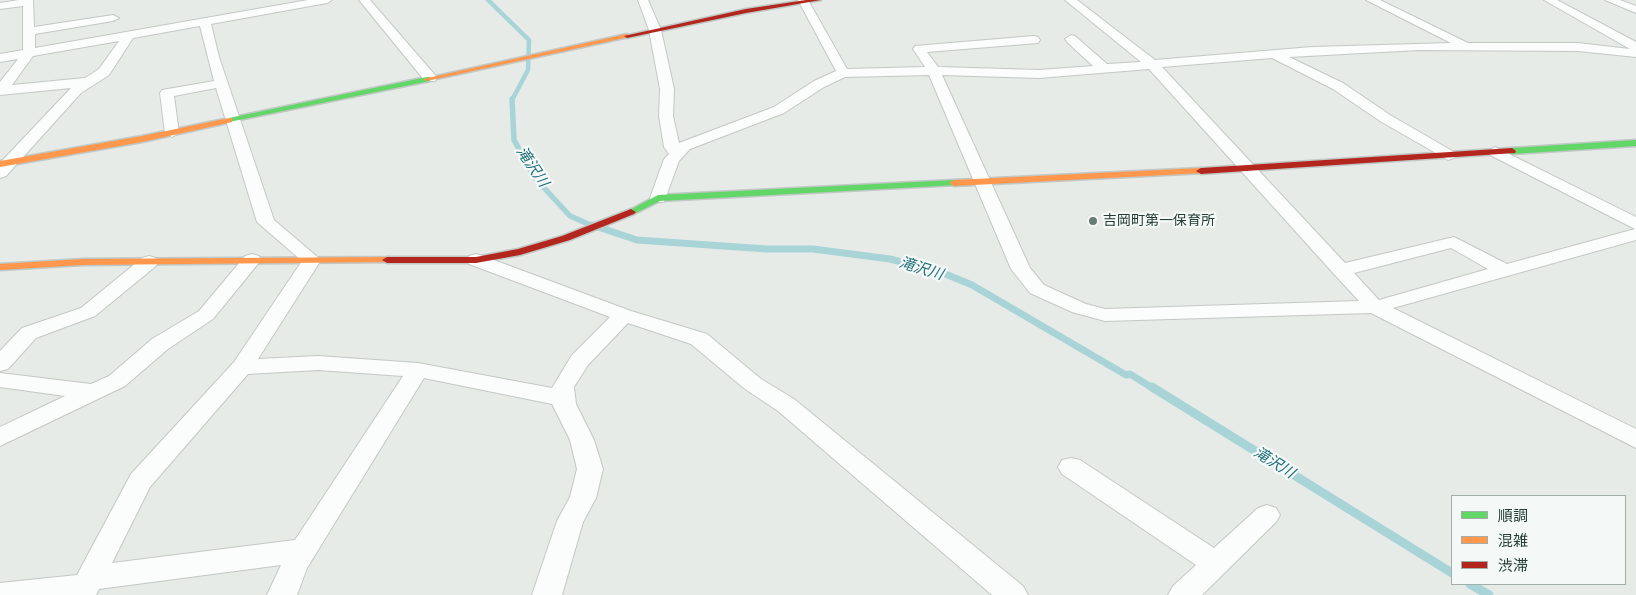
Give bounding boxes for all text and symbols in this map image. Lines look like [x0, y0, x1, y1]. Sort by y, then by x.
water label: 滝沢川 [512, 143, 552, 191]
place label: 吉岡町第一保育所 [1103, 213, 1215, 229]
marker: 吉岡町第一保育所 [1087, 215, 1099, 227]
water label: 滝沢川 [897, 254, 945, 284]
water label: 滝沢川 [1250, 443, 1298, 483]
legend [1451, 495, 1626, 585]
text: 順調 [1498, 505, 1528, 525]
text: 混雑 [1498, 530, 1528, 550]
text: 渋滞 [1498, 555, 1528, 575]

